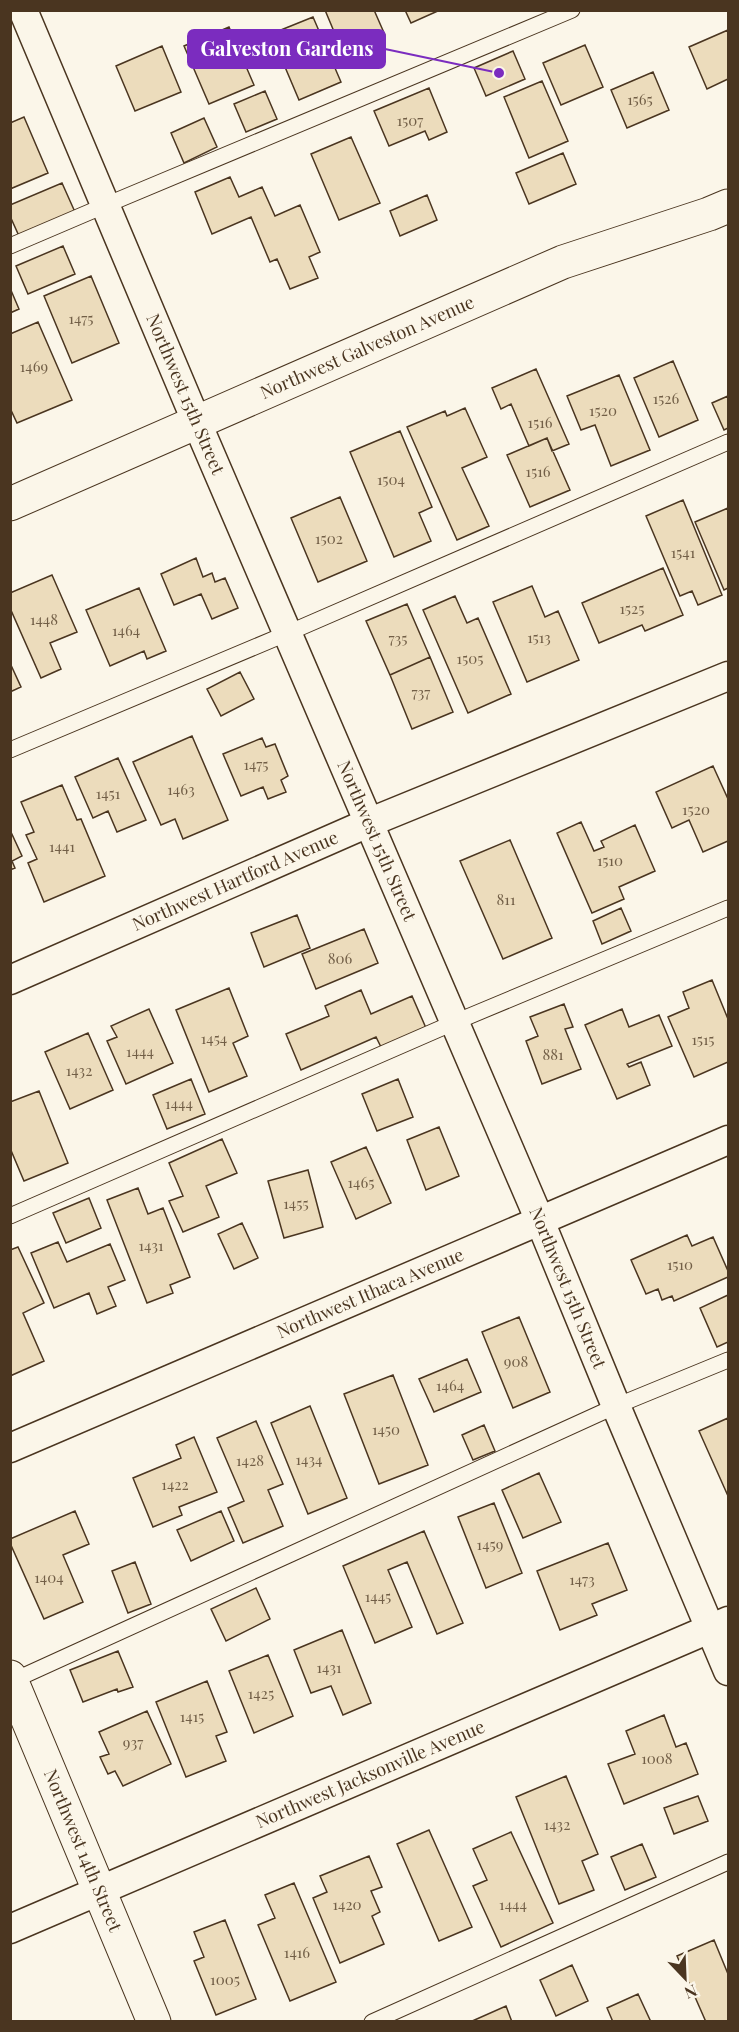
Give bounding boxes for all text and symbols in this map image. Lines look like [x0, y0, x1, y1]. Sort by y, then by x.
callout: Galveston Gardens [188, 30, 385, 68]
text: Galveston Gardens [200, 34, 374, 61]
house number: 1565 [627, 89, 653, 109]
house number: 1507 [397, 110, 423, 130]
street label: Northwest Galveston Avenue [256, 289, 478, 404]
house number: 1475 [68, 308, 94, 328]
street label: Northwest 15th Street [141, 310, 231, 478]
house number: 1469 [20, 356, 48, 376]
house number: 1526 [653, 388, 680, 408]
house number: 1520 [589, 400, 617, 420]
house number: 1516 [528, 412, 553, 432]
house number: 1516 [526, 461, 551, 481]
house number: 1504 [377, 469, 405, 489]
house number: 1502 [315, 528, 343, 548]
house number: 1541 [671, 542, 696, 562]
house number: 1525 [619, 598, 645, 618]
house number: 1448 [30, 609, 58, 629]
house number: 1464 [112, 620, 140, 640]
house number: 1513 [527, 627, 551, 647]
house number: 735 [388, 628, 408, 648]
house number: 1505 [457, 648, 483, 668]
house number: 737 [412, 682, 430, 702]
house number: 1475 [243, 754, 269, 774]
street label: Northwest 15th Street [332, 757, 423, 925]
house number: 1463 [167, 779, 195, 799]
house number: 1451 [96, 783, 121, 803]
house number: 1520 [682, 799, 710, 819]
street label: Northwest Hartford Avenue [128, 825, 342, 936]
house number: 1441 [49, 836, 75, 856]
house number: 1510 [597, 850, 623, 870]
house number: 811 [497, 889, 516, 909]
house number: 806 [328, 948, 353, 968]
house number: 1454 [201, 1028, 227, 1048]
house number: 1515 [691, 1029, 715, 1049]
house number: 1444 [126, 1041, 154, 1061]
house number: 881 [542, 1044, 564, 1064]
house number: 1432 [66, 1060, 92, 1080]
house number: 1444 [165, 1093, 193, 1113]
house number: 1465 [348, 1172, 374, 1192]
house number: 1455 [283, 1193, 309, 1213]
street label: Northwest 15th Street [524, 1203, 612, 1372]
house number: 1431 [138, 1235, 164, 1255]
street label: Northwest Ithaca Avenue [273, 1242, 467, 1343]
house number: 1510 [667, 1254, 693, 1274]
house number: 908 [504, 1351, 528, 1371]
house number: 1464 [436, 1375, 464, 1395]
house number: 1450 [372, 1419, 400, 1439]
house number: 1434 [296, 1449, 322, 1469]
house number: 1428 [236, 1450, 264, 1470]
house number: 1422 [161, 1474, 189, 1494]
house number: 1459 [477, 1534, 503, 1554]
house number: 1404 [34, 1567, 64, 1587]
house number: 1473 [569, 1569, 595, 1589]
house number: 1445 [365, 1586, 391, 1606]
house number: 1431 [316, 1657, 342, 1677]
house number: 1425 [248, 1683, 274, 1703]
house number: 1415 [180, 1706, 204, 1726]
street label: Northwest Jacksonville Avenue [252, 1714, 488, 1833]
house number: 937 [123, 1732, 143, 1752]
house number: 1008 [641, 1748, 673, 1768]
street label: Northwest 14th Street [39, 1765, 128, 1936]
house number: 1432 [544, 1814, 570, 1834]
house number: 1420 [332, 1894, 362, 1914]
house number: 1444 [499, 1894, 527, 1914]
house number: 1416 [284, 1942, 310, 1962]
north arrow [655, 1948, 715, 2008]
house number: 1005 [210, 1969, 240, 1989]
text: N [681, 1980, 700, 2004]

